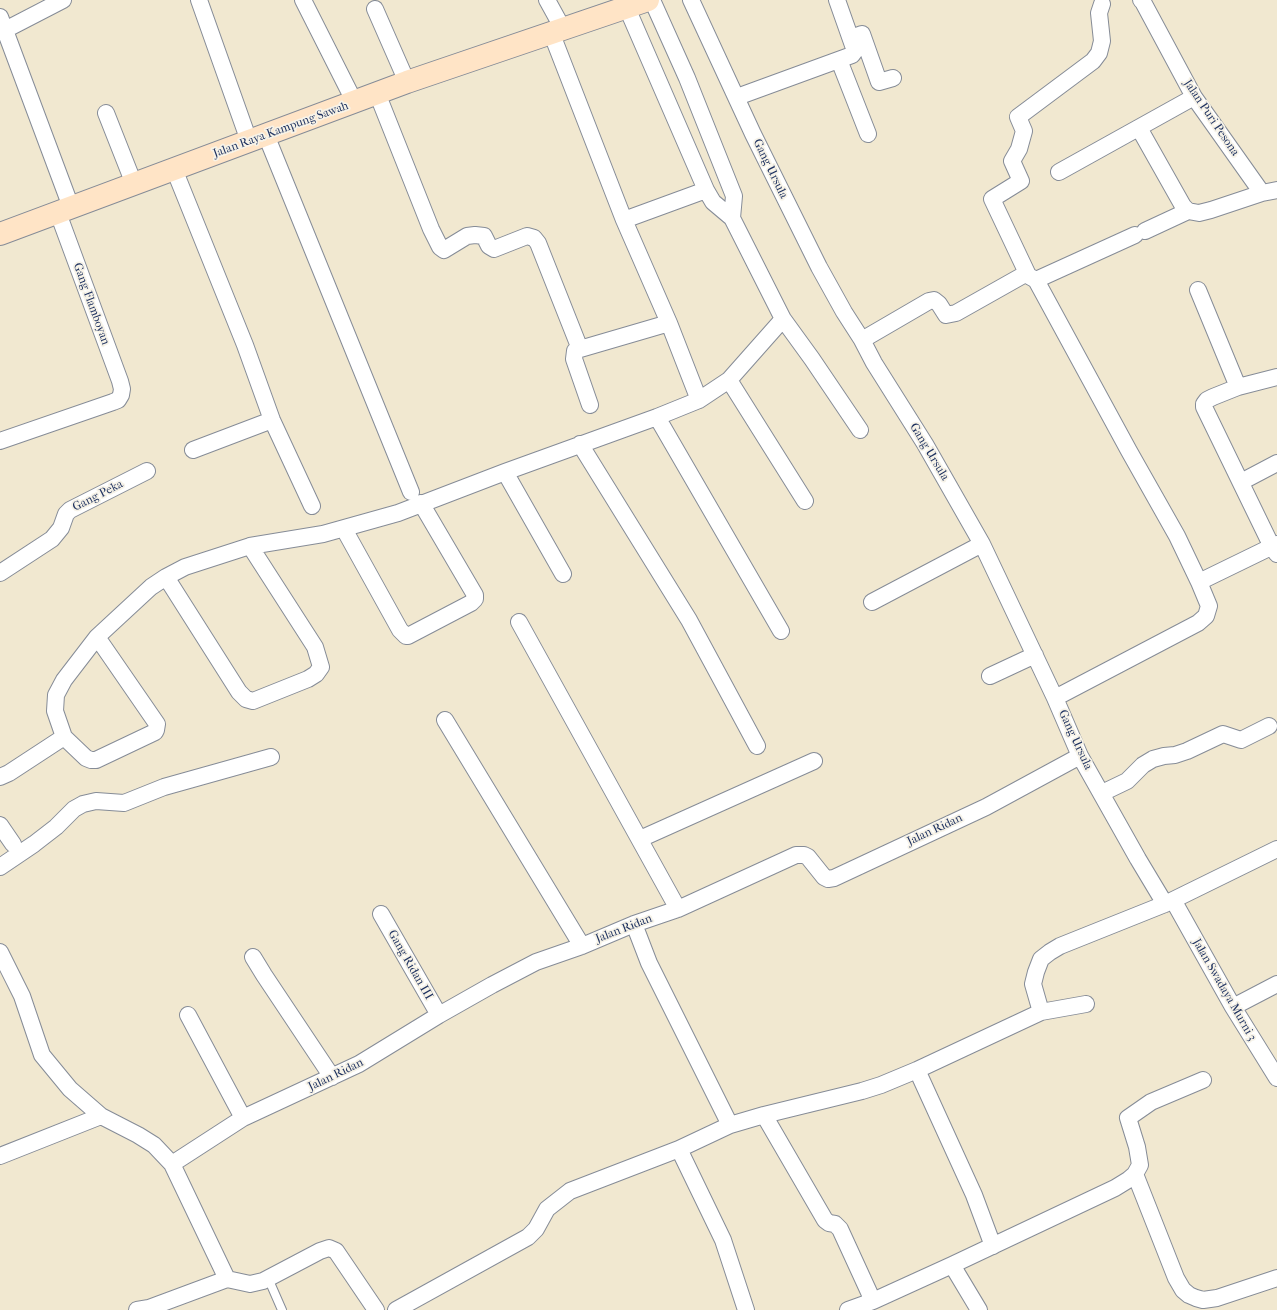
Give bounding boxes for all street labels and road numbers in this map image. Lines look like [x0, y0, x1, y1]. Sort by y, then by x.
street label: Jalan Puri Pesona [1180, 77, 1242, 159]
street label: Jalan Raya Kampung Sawah [211, 99, 351, 161]
street label: Gang Ursula [749, 137, 791, 201]
street label: Gang Flamboyan [70, 261, 112, 347]
street label: Gang Ursula [906, 421, 952, 483]
street label: Gang Peka [70, 477, 126, 515]
street label: Gang Ursula [1055, 708, 1095, 772]
street label: Jalan Ridan [905, 811, 965, 849]
street label: Jalan Ridan [594, 912, 654, 946]
street label: Gang Ridan III [384, 928, 436, 1002]
street label: Jalan Swadaya Murni 3 [1189, 936, 1259, 1044]
street label: Jalan Ridan [306, 1056, 366, 1094]

